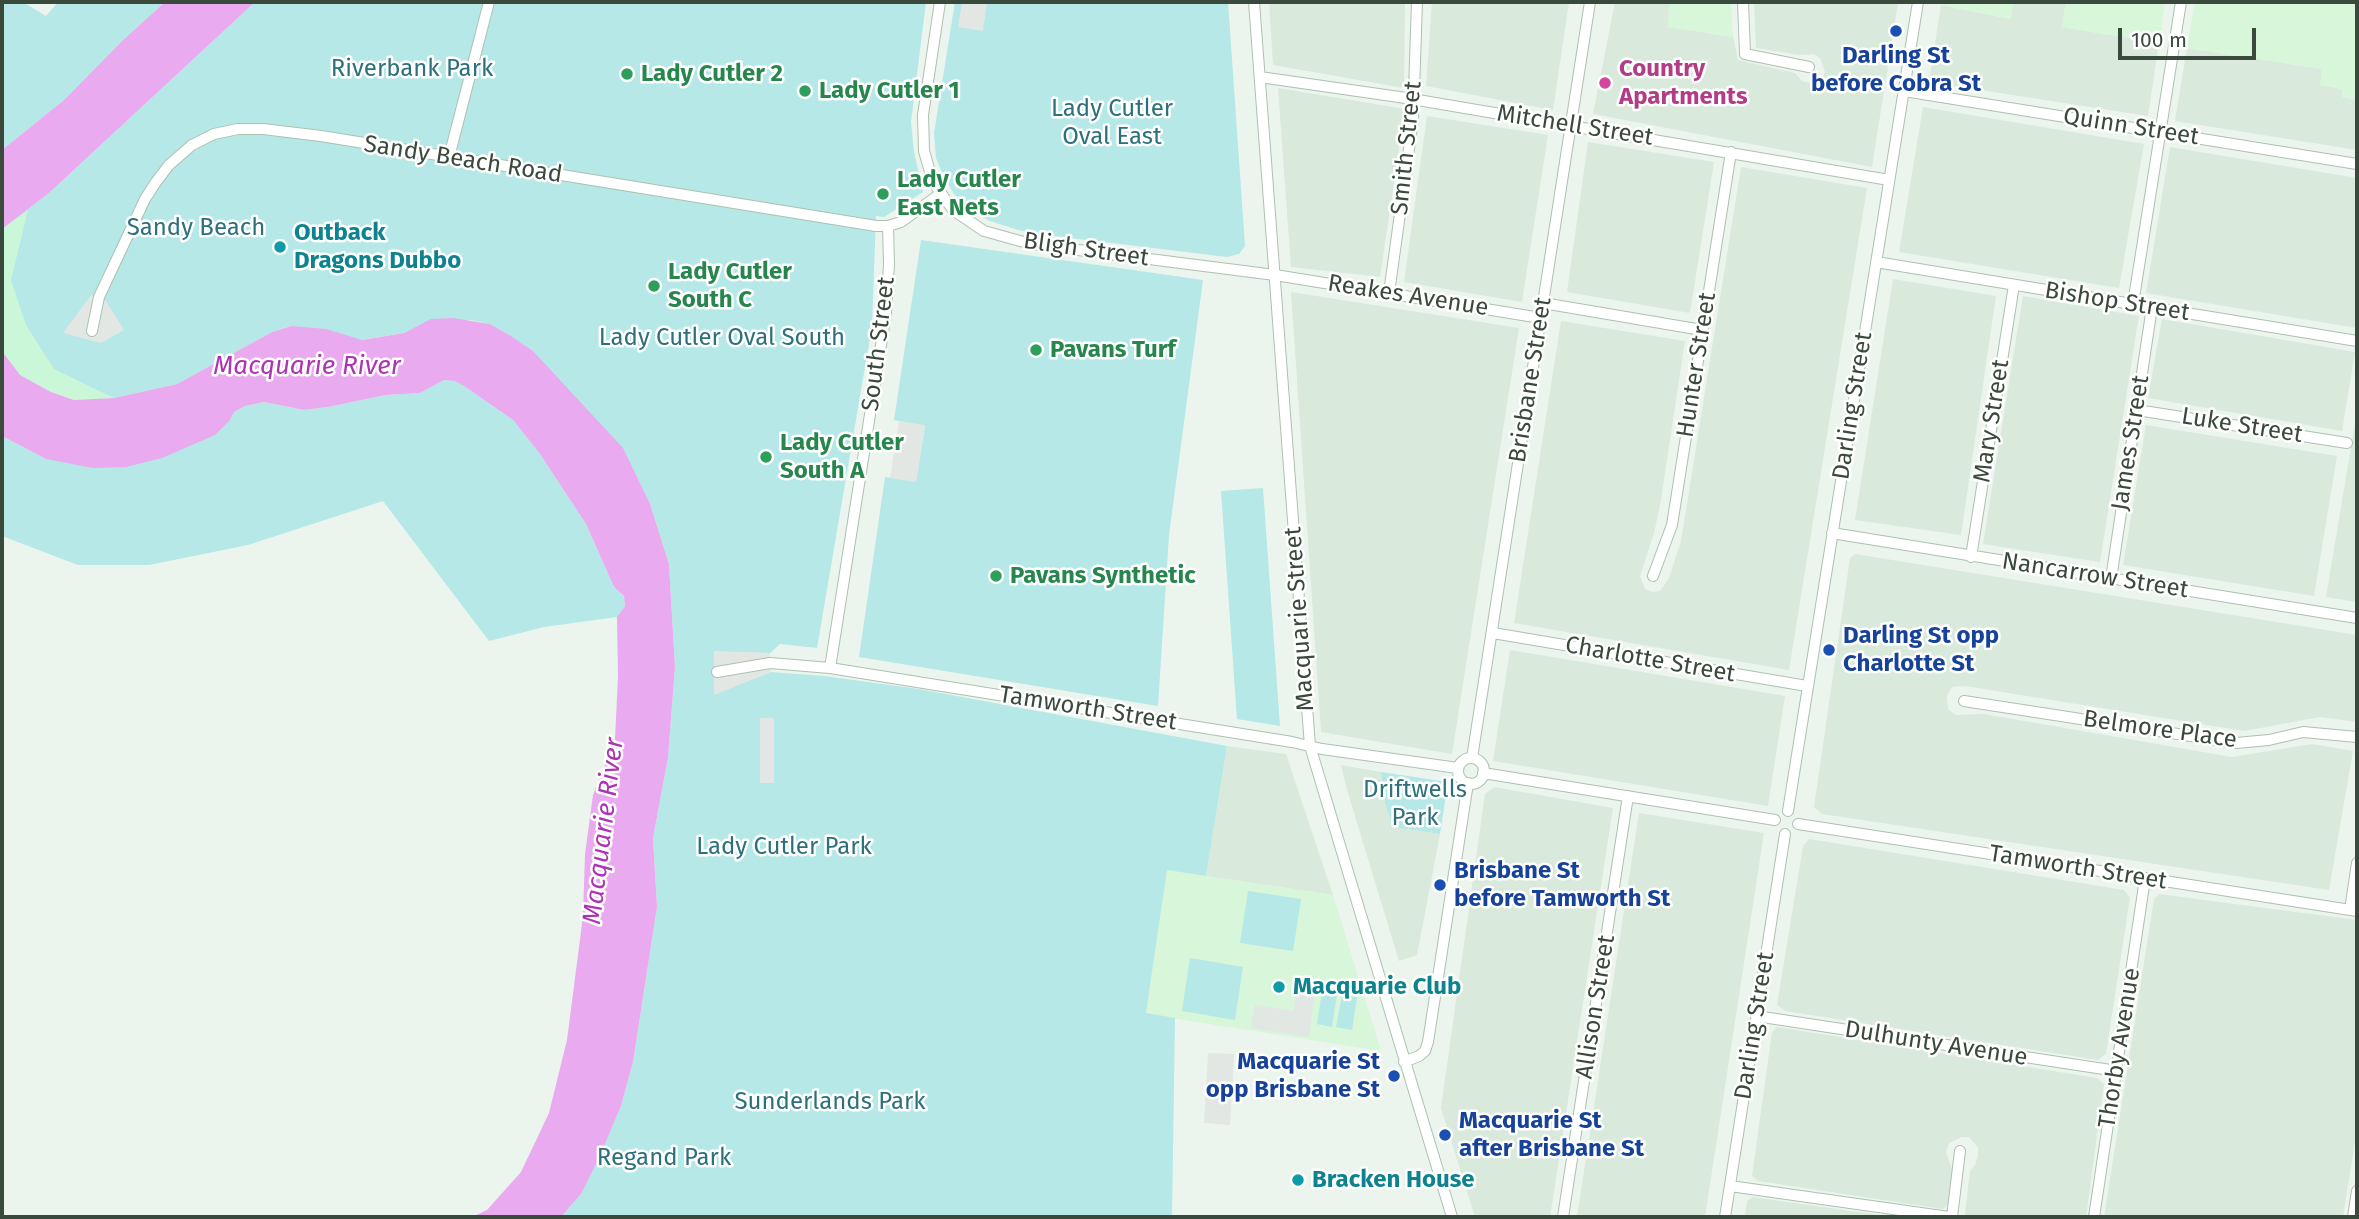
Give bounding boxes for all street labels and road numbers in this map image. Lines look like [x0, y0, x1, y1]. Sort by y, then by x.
street label: Smith Street [1386, 80, 1428, 216]
street label: Mitchell Street [1495, 99, 1655, 153]
street label: Quinn Street [2061, 102, 2201, 152]
street label: Sandy Beach Road [362, 130, 564, 190]
street label: Bligh Street [1021, 227, 1151, 273]
street label: Reakes Avenue [1326, 269, 1490, 323]
street label: South Street [856, 275, 902, 413]
street label: Bishop Street [2042, 276, 2192, 328]
street label: Hunter Street [1671, 290, 1723, 440]
street label: Brisbane Street [1504, 295, 1558, 465]
street label: Darling Street [1827, 330, 1879, 482]
street label: Mary Street [1968, 357, 2016, 485]
street label: James Street [2106, 373, 2156, 513]
street label: Luke Street [2179, 402, 2305, 450]
street label: Macquarie Street [1279, 526, 1321, 712]
street label: Nancarrow Street [2000, 547, 2190, 605]
street label: Charlotte Street [1563, 631, 1737, 689]
street label: Tamworth Street [997, 681, 1179, 737]
street label: Belmore Place [2081, 705, 2239, 755]
street label: Tamworth Street [1987, 840, 2169, 896]
street label: Allison Street [1570, 933, 1622, 1081]
street label: Darling Street [1729, 950, 1781, 1102]
street label: Thorby Avenue [2093, 966, 2147, 1130]
street label: Dulhunty Avenue [1842, 1015, 2030, 1073]

